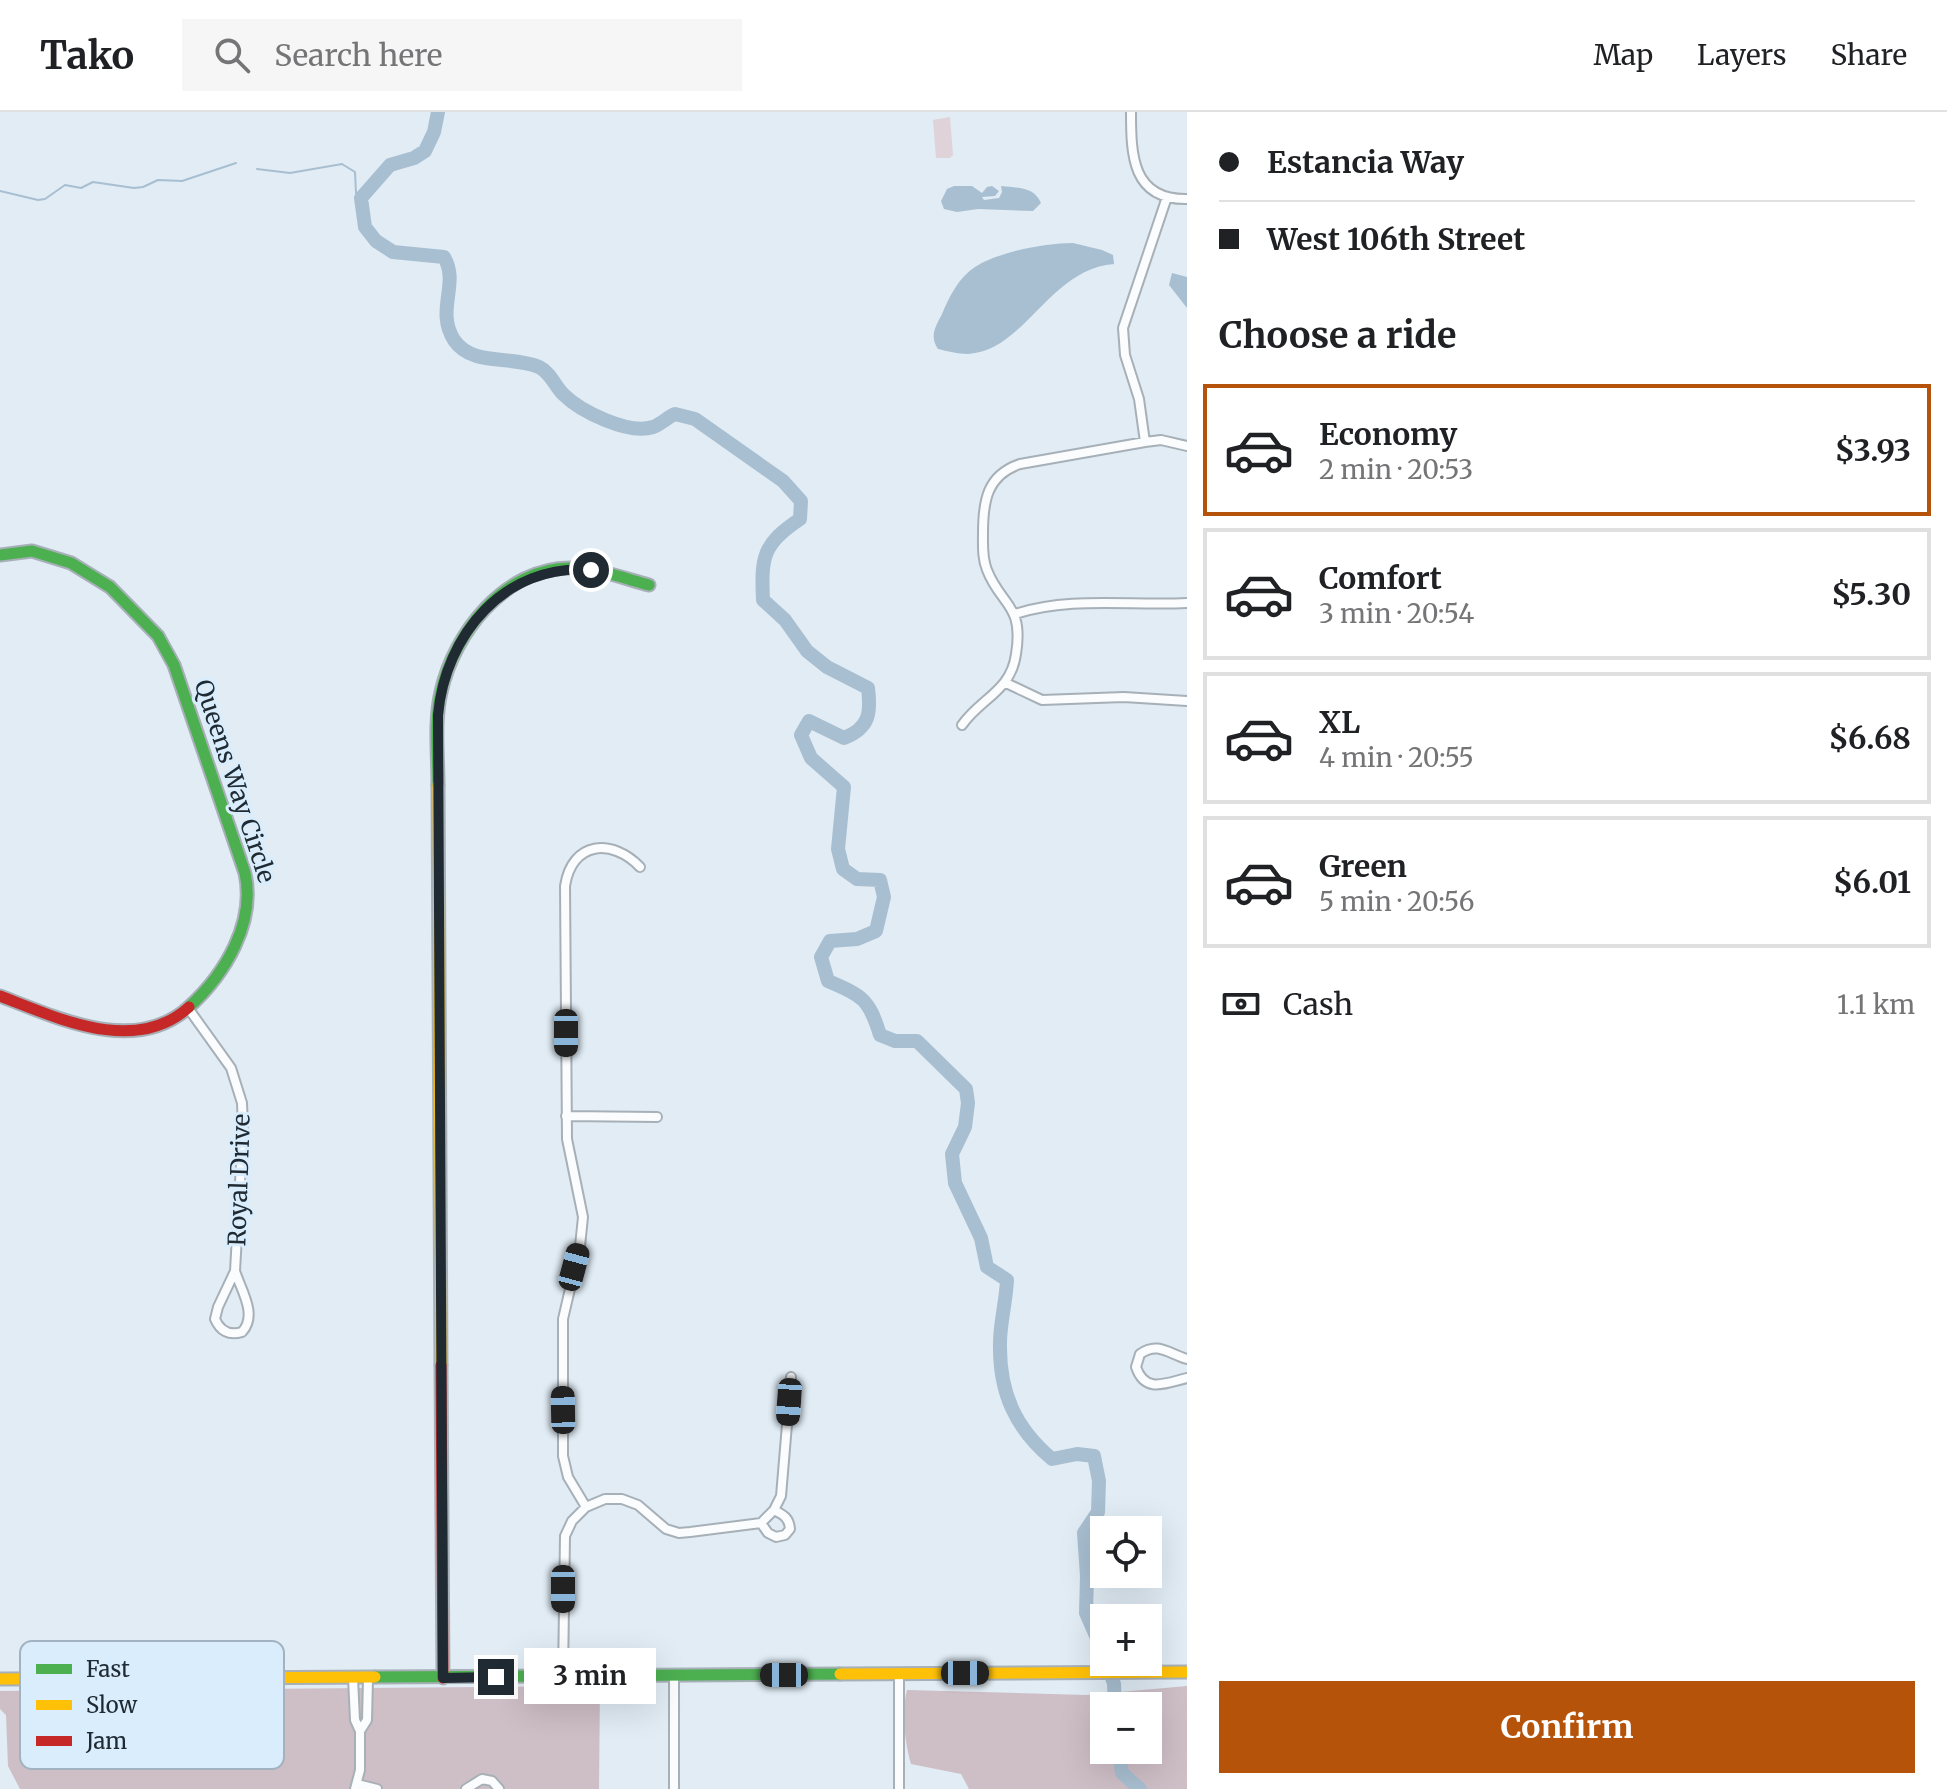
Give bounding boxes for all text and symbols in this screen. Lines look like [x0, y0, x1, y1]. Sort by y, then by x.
search box [182, 19, 742, 91]
text: Tako [40, 32, 134, 79]
icon: search [210, 33, 254, 77]
text: Search here [274, 36, 443, 74]
text: Map [1593, 37, 1653, 73]
text: Layers [1697, 37, 1786, 73]
text: Share [1830, 37, 1907, 73]
text: Estancia Way [1267, 143, 1464, 181]
text: West 106th Street [1267, 220, 1525, 258]
text: Choose a ride [1219, 313, 1456, 358]
icon: car [1223, 414, 1295, 486]
text: Economy [1319, 415, 1457, 453]
text: $3.93 [1835, 431, 1911, 469]
text: 2 min · 20:53 [1319, 453, 1473, 486]
route start [573, 552, 609, 588]
icon: car [1223, 558, 1295, 630]
text: Comfort [1319, 559, 1442, 597]
text: $5.30 [1831, 575, 1911, 613]
text: 3 min · 20:54 [1319, 597, 1474, 630]
street label: Queens Way Circle [188, 675, 282, 887]
icon: car [1223, 702, 1295, 774]
text: XL [1319, 703, 1360, 741]
text: $6.68 [1828, 719, 1911, 757]
text: 4 min · 20:55 [1319, 741, 1474, 774]
icon: car [1223, 846, 1295, 918]
text: Green [1319, 847, 1407, 885]
text: $6.01 [1833, 863, 1911, 901]
text: 5 min · 20:56 [1319, 885, 1474, 918]
icon: cash [1219, 982, 1263, 1026]
text: Cash [1283, 985, 1353, 1023]
text: 1.1 km [1837, 988, 1915, 1021]
car [554, 1009, 578, 1057]
street label: Royal Drive [221, 1113, 257, 1247]
car [556, 1241, 592, 1293]
car [775, 1377, 803, 1427]
car [551, 1386, 575, 1434]
map controls [1090, 1516, 1162, 1764]
button: locate [1090, 1516, 1162, 1588]
car [551, 1565, 575, 1613]
button: + [1090, 1604, 1162, 1676]
legend [20, 1641, 284, 1769]
callout: 3 min [524, 1649, 656, 1705]
text: Fast [86, 1655, 130, 1683]
route end [478, 1659, 514, 1695]
text: 3 min [553, 1659, 627, 1692]
car [941, 1661, 989, 1685]
car [760, 1663, 808, 1687]
button: Confirm [1219, 1681, 1915, 1773]
text: Slow [86, 1691, 137, 1719]
button: − [1090, 1692, 1162, 1764]
text: Jam [85, 1727, 127, 1755]

